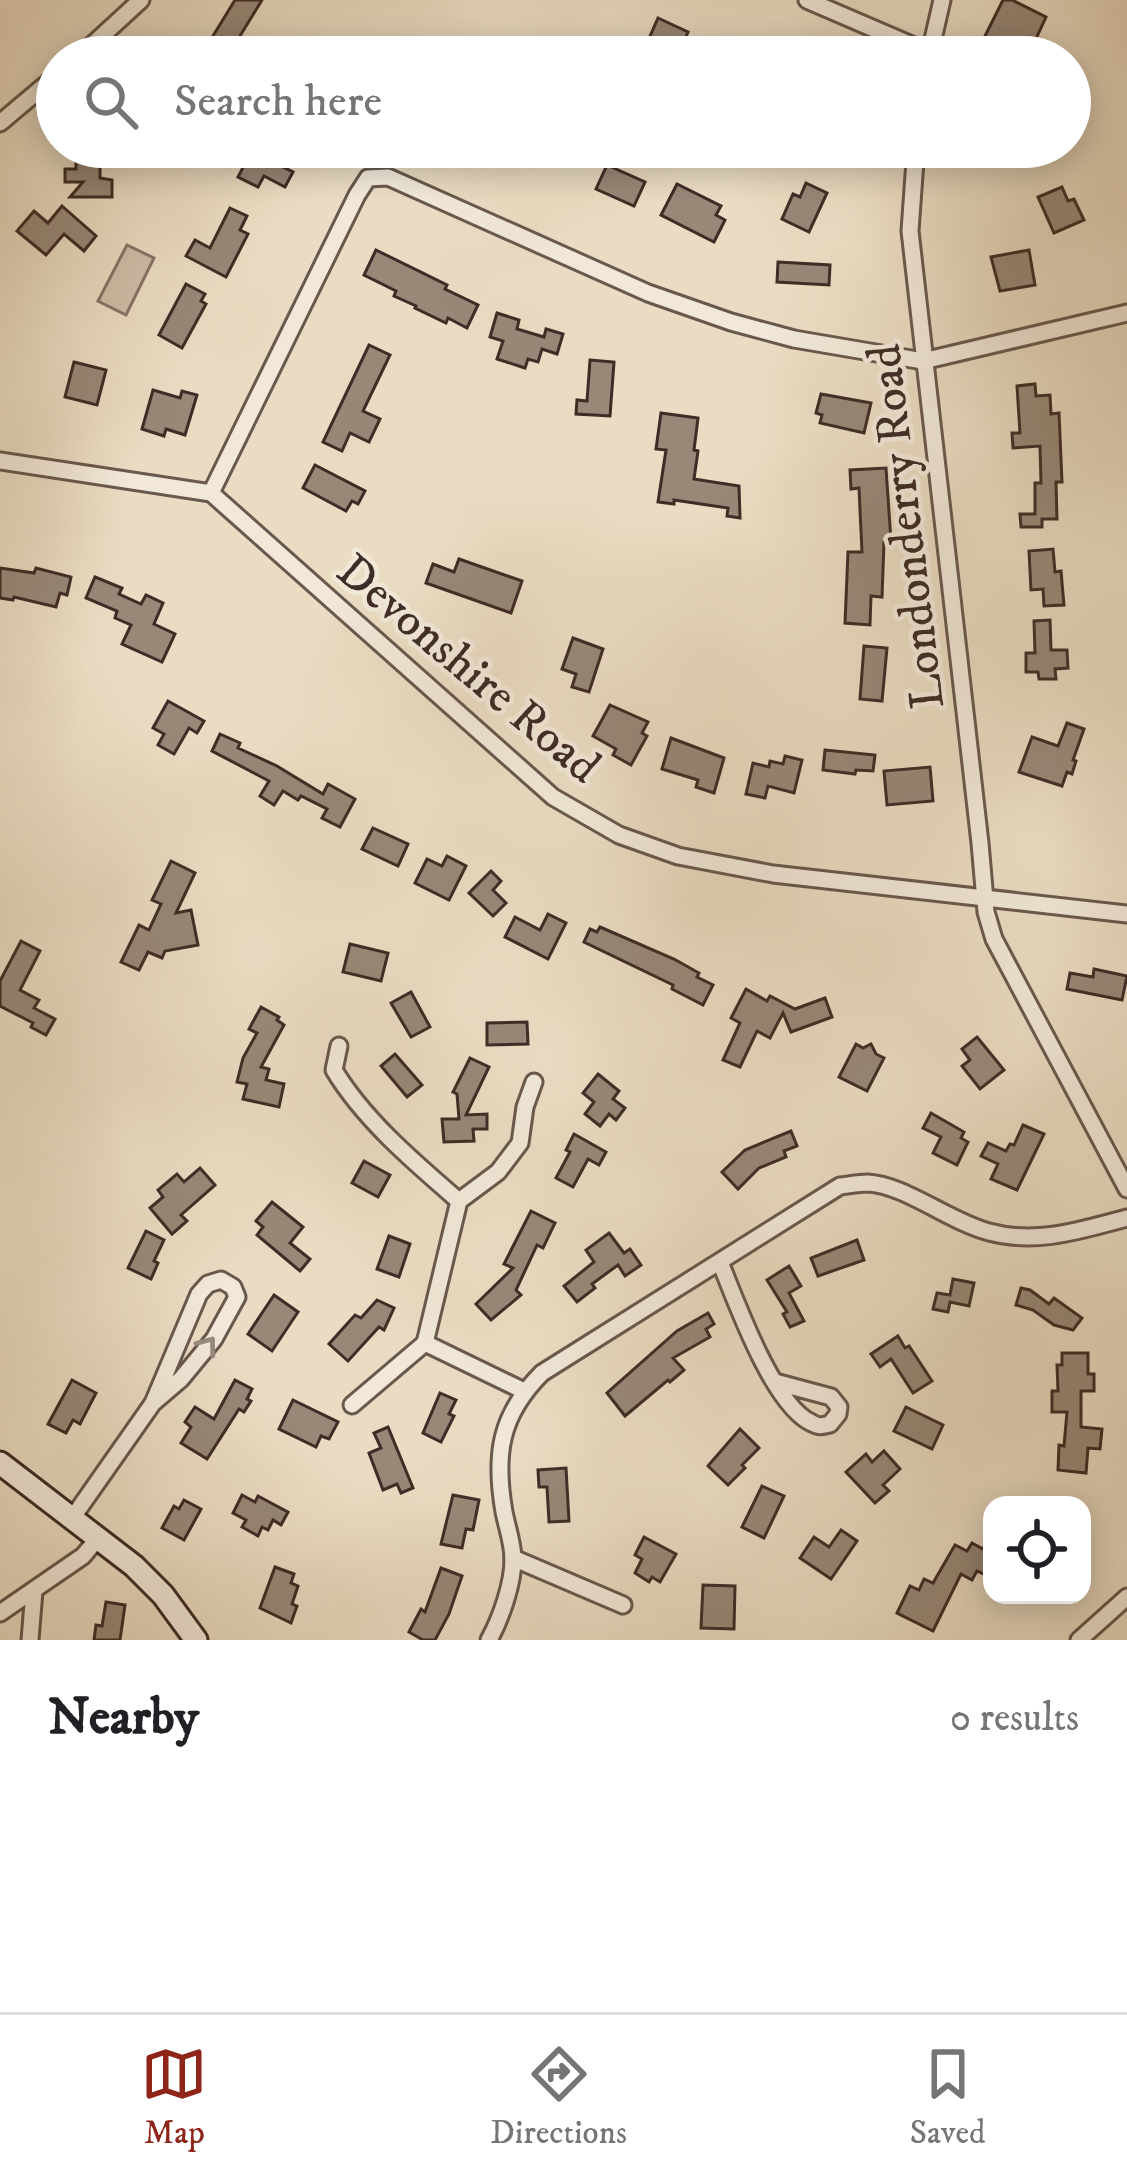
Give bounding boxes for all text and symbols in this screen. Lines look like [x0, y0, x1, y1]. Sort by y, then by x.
search box [36, 36, 1091, 168]
icon: search [78, 69, 144, 135]
text: Search here [174, 74, 382, 130]
street label: Londonderry Road [855, 341, 959, 712]
street label: Devonshire Road [324, 542, 612, 797]
one-way arrow [194, 1337, 216, 1358]
map controls [983, 1496, 1091, 1604]
button: locate [983, 1496, 1091, 1604]
text: Nearby [48, 1686, 199, 1750]
text: 0 results [950, 1694, 1079, 1743]
tab: Map [141, 2041, 207, 2154]
tab: Directions [490, 2041, 627, 2154]
tab: Saved [910, 2041, 986, 2154]

